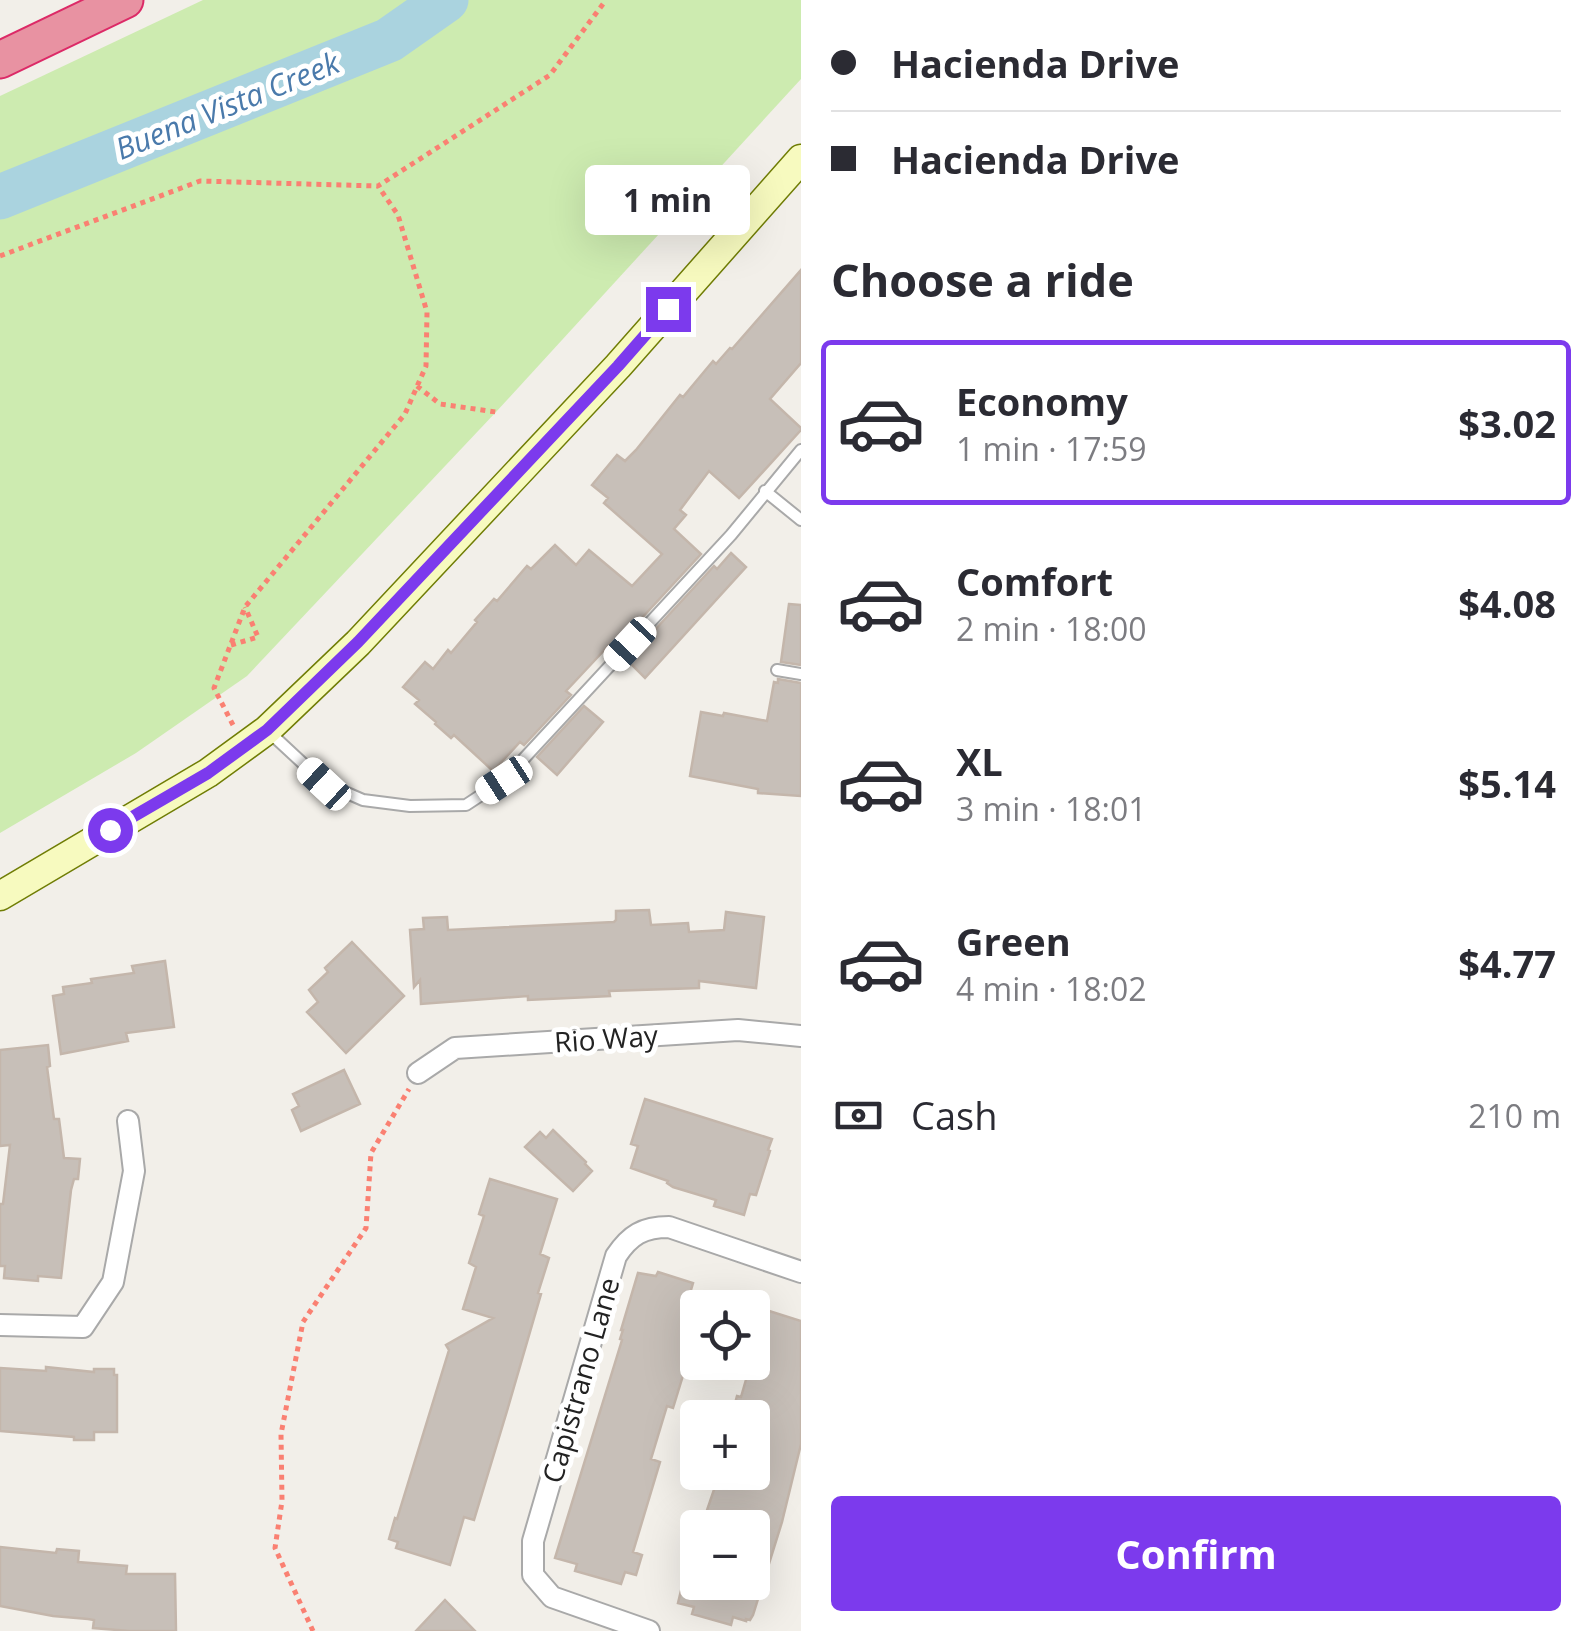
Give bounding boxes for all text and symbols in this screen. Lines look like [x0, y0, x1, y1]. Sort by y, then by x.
text: Hacienda Drive [891, 37, 1180, 89]
water label: Buena Vista Creek [109, 41, 346, 169]
text: Hacienda Drive [891, 133, 1180, 185]
callout: 1 min [586, 164, 750, 234]
text: 1 min [623, 178, 712, 221]
text: Choose a ride [831, 249, 1134, 310]
route end [646, 287, 691, 332]
text: Economy [956, 375, 1128, 427]
icon: car [836, 378, 926, 468]
text: $3.02 [1458, 397, 1556, 449]
text: 1 min · 17:59 [956, 427, 1147, 470]
text: Comfort [956, 555, 1113, 607]
icon: car [836, 558, 926, 648]
text: $4.08 [1458, 577, 1556, 629]
text: 2 min · 18:00 [956, 607, 1147, 650]
car [599, 612, 661, 676]
text: XL [956, 735, 1003, 787]
icon: car [836, 738, 926, 828]
car [471, 751, 537, 809]
car [292, 753, 356, 815]
text: $5.14 [1458, 757, 1556, 809]
text: 3 min · 18:01 [956, 787, 1147, 830]
route start [88, 808, 133, 853]
text: Green [956, 915, 1071, 967]
icon: car [836, 918, 926, 1008]
text: $4.77 [1458, 937, 1556, 989]
text: 4 min · 18:02 [956, 967, 1147, 1010]
street label: Rio Way [553, 1015, 660, 1061]
icon: cash [831, 1088, 886, 1143]
text: Cash [911, 1089, 997, 1141]
text: 210 m [1468, 1094, 1561, 1137]
street label: Capistrano Lane [533, 1273, 627, 1487]
map controls [680, 1290, 770, 1600]
button: locate [680, 1290, 770, 1380]
button: + [680, 1400, 770, 1490]
button: Confirm [831, 1496, 1561, 1611]
button: − [680, 1510, 770, 1600]

